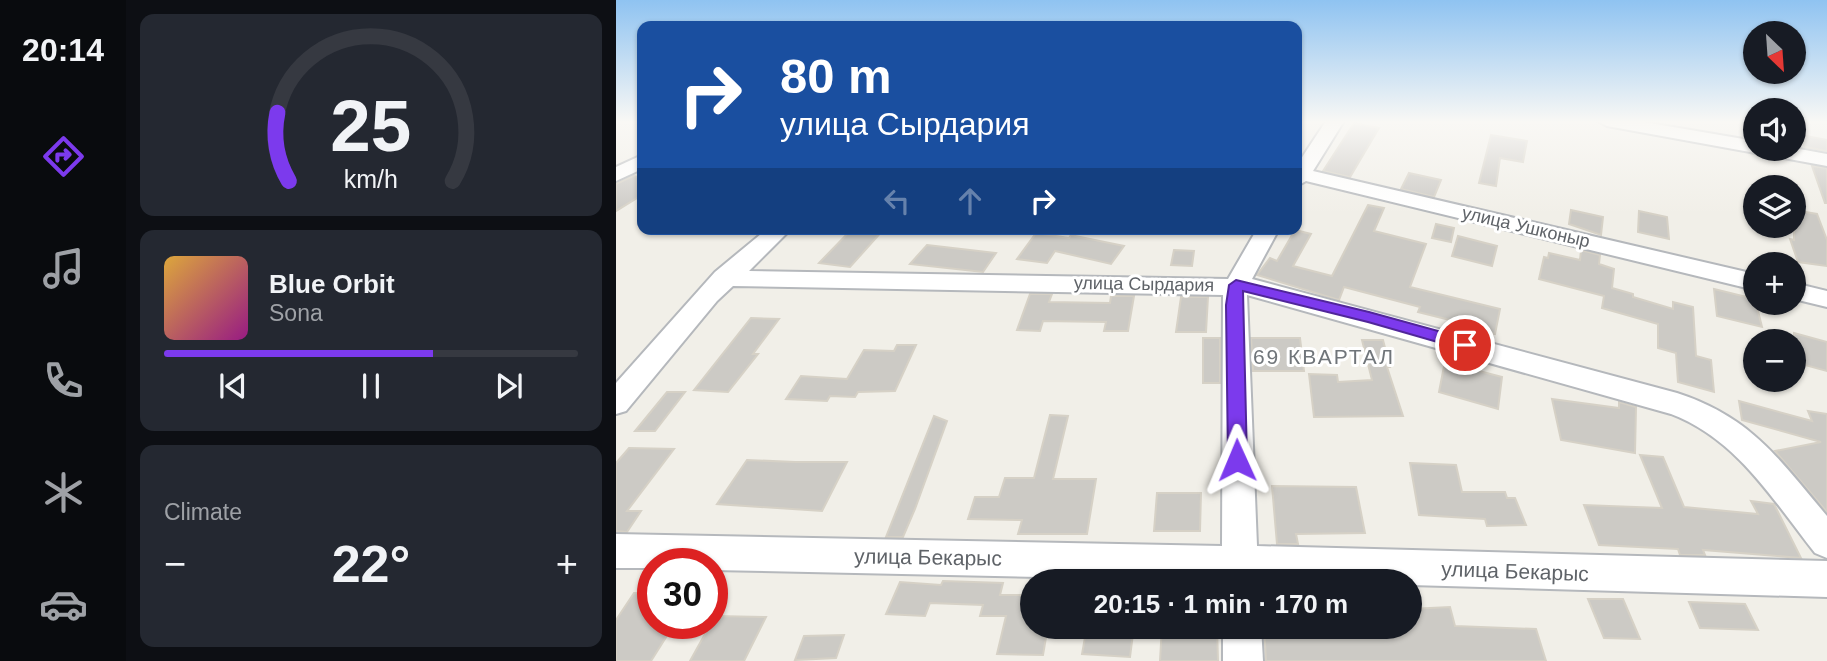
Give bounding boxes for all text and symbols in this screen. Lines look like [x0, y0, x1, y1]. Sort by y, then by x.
north arrow [1743, 21, 1806, 84]
map controls [1743, 21, 1806, 392]
text: 20:14 [22, 32, 104, 68]
icon: right [665, 49, 756, 140]
text: 80 m [780, 49, 892, 103]
text: 25 [331, 85, 411, 166]
button: sound [1743, 98, 1806, 161]
text: улица Сырдария [780, 106, 1030, 142]
icon: directions [39, 132, 88, 181]
text: km/h [344, 165, 398, 193]
button: layers [1743, 175, 1806, 238]
icon: left [878, 182, 916, 220]
icon: ahead [951, 182, 989, 220]
icon: right [1024, 182, 1062, 220]
street label: улица Ушконыр [1460, 203, 1592, 251]
icon: music [39, 244, 88, 293]
button: + [1743, 252, 1806, 315]
text: Blue Orbit [269, 269, 395, 299]
street label: улица Сырдария [1074, 273, 1214, 295]
text: Sona [269, 300, 323, 326]
pin [1435, 315, 1495, 375]
icon: arrive [1446, 326, 1484, 364]
button: − [1743, 329, 1806, 392]
district label: 69 КВАРТАЛ [1253, 345, 1395, 368]
icon: phone [39, 356, 88, 405]
icon: previous [214, 367, 252, 405]
icon: pause [352, 367, 390, 405]
icon: next [490, 367, 528, 405]
position arrow [1200, 423, 1274, 497]
icon: climate [39, 468, 88, 517]
text: Climate [164, 499, 242, 525]
text: 22° [332, 535, 410, 593]
text: − [164, 543, 186, 585]
text: + [556, 543, 578, 585]
street label: улица Бекарыс [854, 544, 1002, 570]
speed limit sign: 30 [637, 548, 728, 639]
street label: улица Бекарыс [1441, 557, 1589, 585]
icon: car [39, 580, 88, 629]
text: 20:15 · 1 min · 170 m [1094, 589, 1348, 619]

